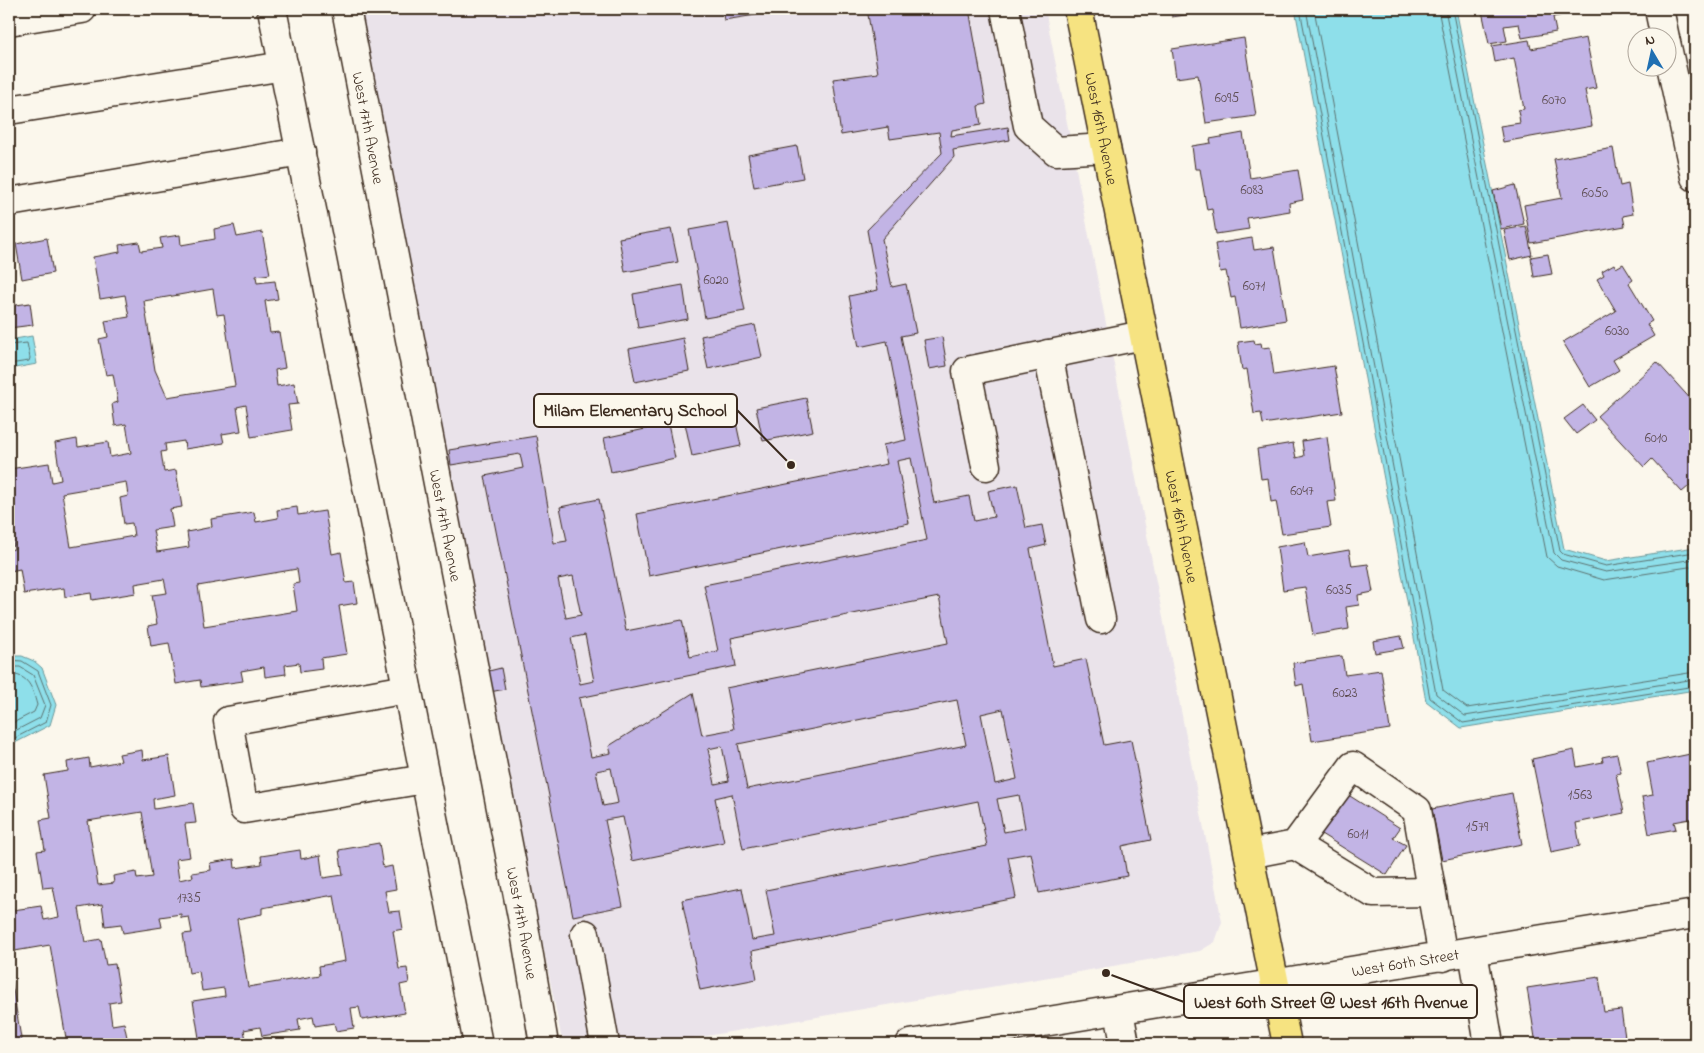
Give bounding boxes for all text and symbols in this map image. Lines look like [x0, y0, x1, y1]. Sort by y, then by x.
north arrow [1626, 28, 1676, 78]
text: N [1644, 30, 1657, 52]
street label: West 17th Avenue [344, 70, 390, 187]
street label: West 16th Avenue [1077, 71, 1123, 188]
house number: 6095 [1215, 88, 1239, 109]
house number: 6070 [1542, 90, 1566, 111]
house number: 6083 [1240, 180, 1264, 201]
house number: 6050 [1582, 183, 1608, 204]
house number: 6020 [703, 270, 729, 291]
house number: 6071 [1243, 276, 1266, 297]
house number: 6030 [1605, 321, 1629, 342]
callout: Milam Elementary School [534, 394, 737, 427]
text: Milam Elementary School [543, 399, 727, 426]
house number: 6010 [1645, 428, 1667, 449]
street label: West 17th Avenue [422, 468, 467, 585]
street label: West 16th Avenue [1157, 469, 1204, 586]
house number: 6047 [1290, 481, 1314, 502]
house number: 6035 [1326, 580, 1352, 601]
house number: 6023 [1333, 683, 1358, 704]
house number: 1563 [1568, 785, 1592, 806]
house number: 1579 [1466, 817, 1489, 838]
house number: 6011 [1347, 824, 1369, 845]
street label: West 17th Avenue [499, 865, 543, 982]
house number: 1735 [177, 888, 201, 909]
street label: West 60th Street [1350, 943, 1462, 985]
callout: West 60th Street @ West 16th Avenue [1184, 985, 1477, 1018]
text: West 60th Street @ West 16th Avenue [1194, 991, 1469, 1017]

